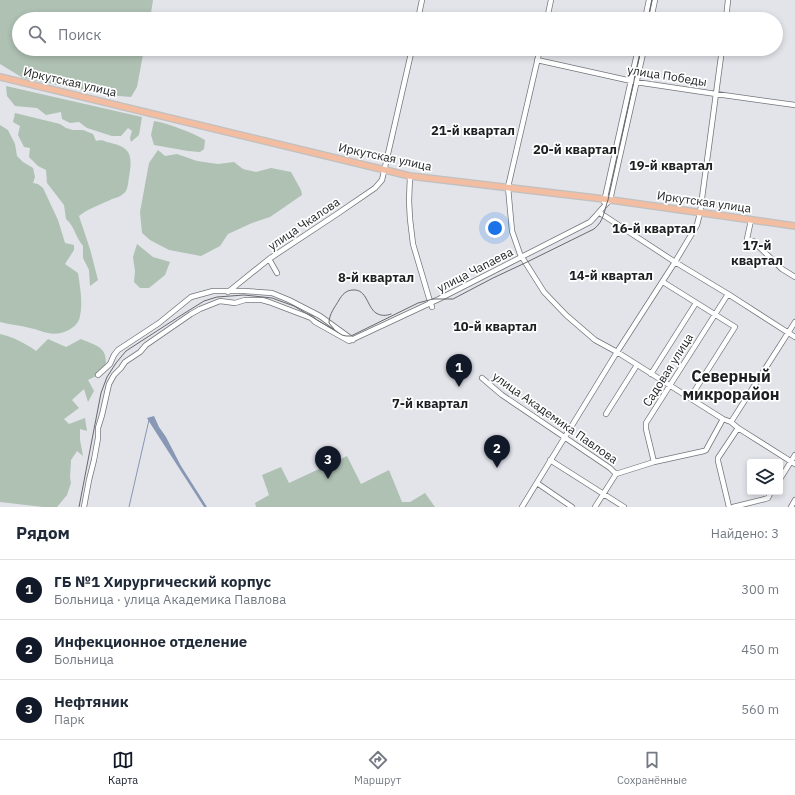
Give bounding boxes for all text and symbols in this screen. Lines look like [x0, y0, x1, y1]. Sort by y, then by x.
search box [12, 12, 783, 56]
icon: search [26, 23, 48, 45]
text: Поиск [58, 25, 101, 44]
street label: улица Победы [626, 62, 708, 89]
street label: Иркутская улица [22, 64, 119, 100]
district label: 21-й квартал [431, 122, 515, 139]
street label: Иркутская улица [337, 139, 434, 174]
district label: 20-й квартал [533, 141, 617, 158]
district label: 19-й квартал [629, 157, 713, 174]
street label: Иркутская улица [656, 187, 753, 216]
street label: улица Чкалова [265, 194, 343, 253]
your location [485, 218, 505, 238]
district label: 16-й квартал [612, 220, 696, 237]
district label: 17-й квартал [731, 237, 783, 269]
street label: улица Чапаева [434, 244, 516, 295]
district label: 14-й квартал [569, 267, 653, 284]
district label: 8-й квартал [338, 269, 414, 286]
district label: 10-й квартал [453, 318, 537, 335]
street label: Садовая улица [639, 330, 696, 409]
pin: 1 [446, 354, 472, 387]
district label: Северный микрорайон [682, 366, 780, 404]
street label: улица Академика Павлова [490, 369, 621, 467]
district label: 7-й квартал [392, 395, 468, 412]
pin: 2 [484, 435, 510, 468]
pin: 3 [315, 446, 341, 479]
map controls [747, 459, 783, 495]
button: layers [747, 459, 783, 495]
text: Рядом [16, 522, 70, 544]
text: Найдено: 3 [711, 525, 779, 542]
text: ГБ №1 Хирургический корпус [54, 572, 271, 591]
text: 1 [25, 581, 33, 598]
text: 300 m [741, 581, 779, 598]
text: Больница · улица Академика Павлова [54, 591, 286, 608]
text: Инфекционное отделение [54, 632, 247, 651]
text: 2 [25, 641, 33, 658]
text: 450 m [741, 641, 779, 658]
text: Больница [54, 651, 114, 668]
text: Нефтяник [54, 692, 129, 711]
text: 3 [25, 701, 33, 718]
text: 560 m [741, 701, 779, 718]
text: Парк [54, 711, 85, 728]
tab: Карта [108, 749, 138, 787]
tab: Маршрут [354, 749, 401, 787]
tab: Сохранённые [617, 749, 687, 787]

